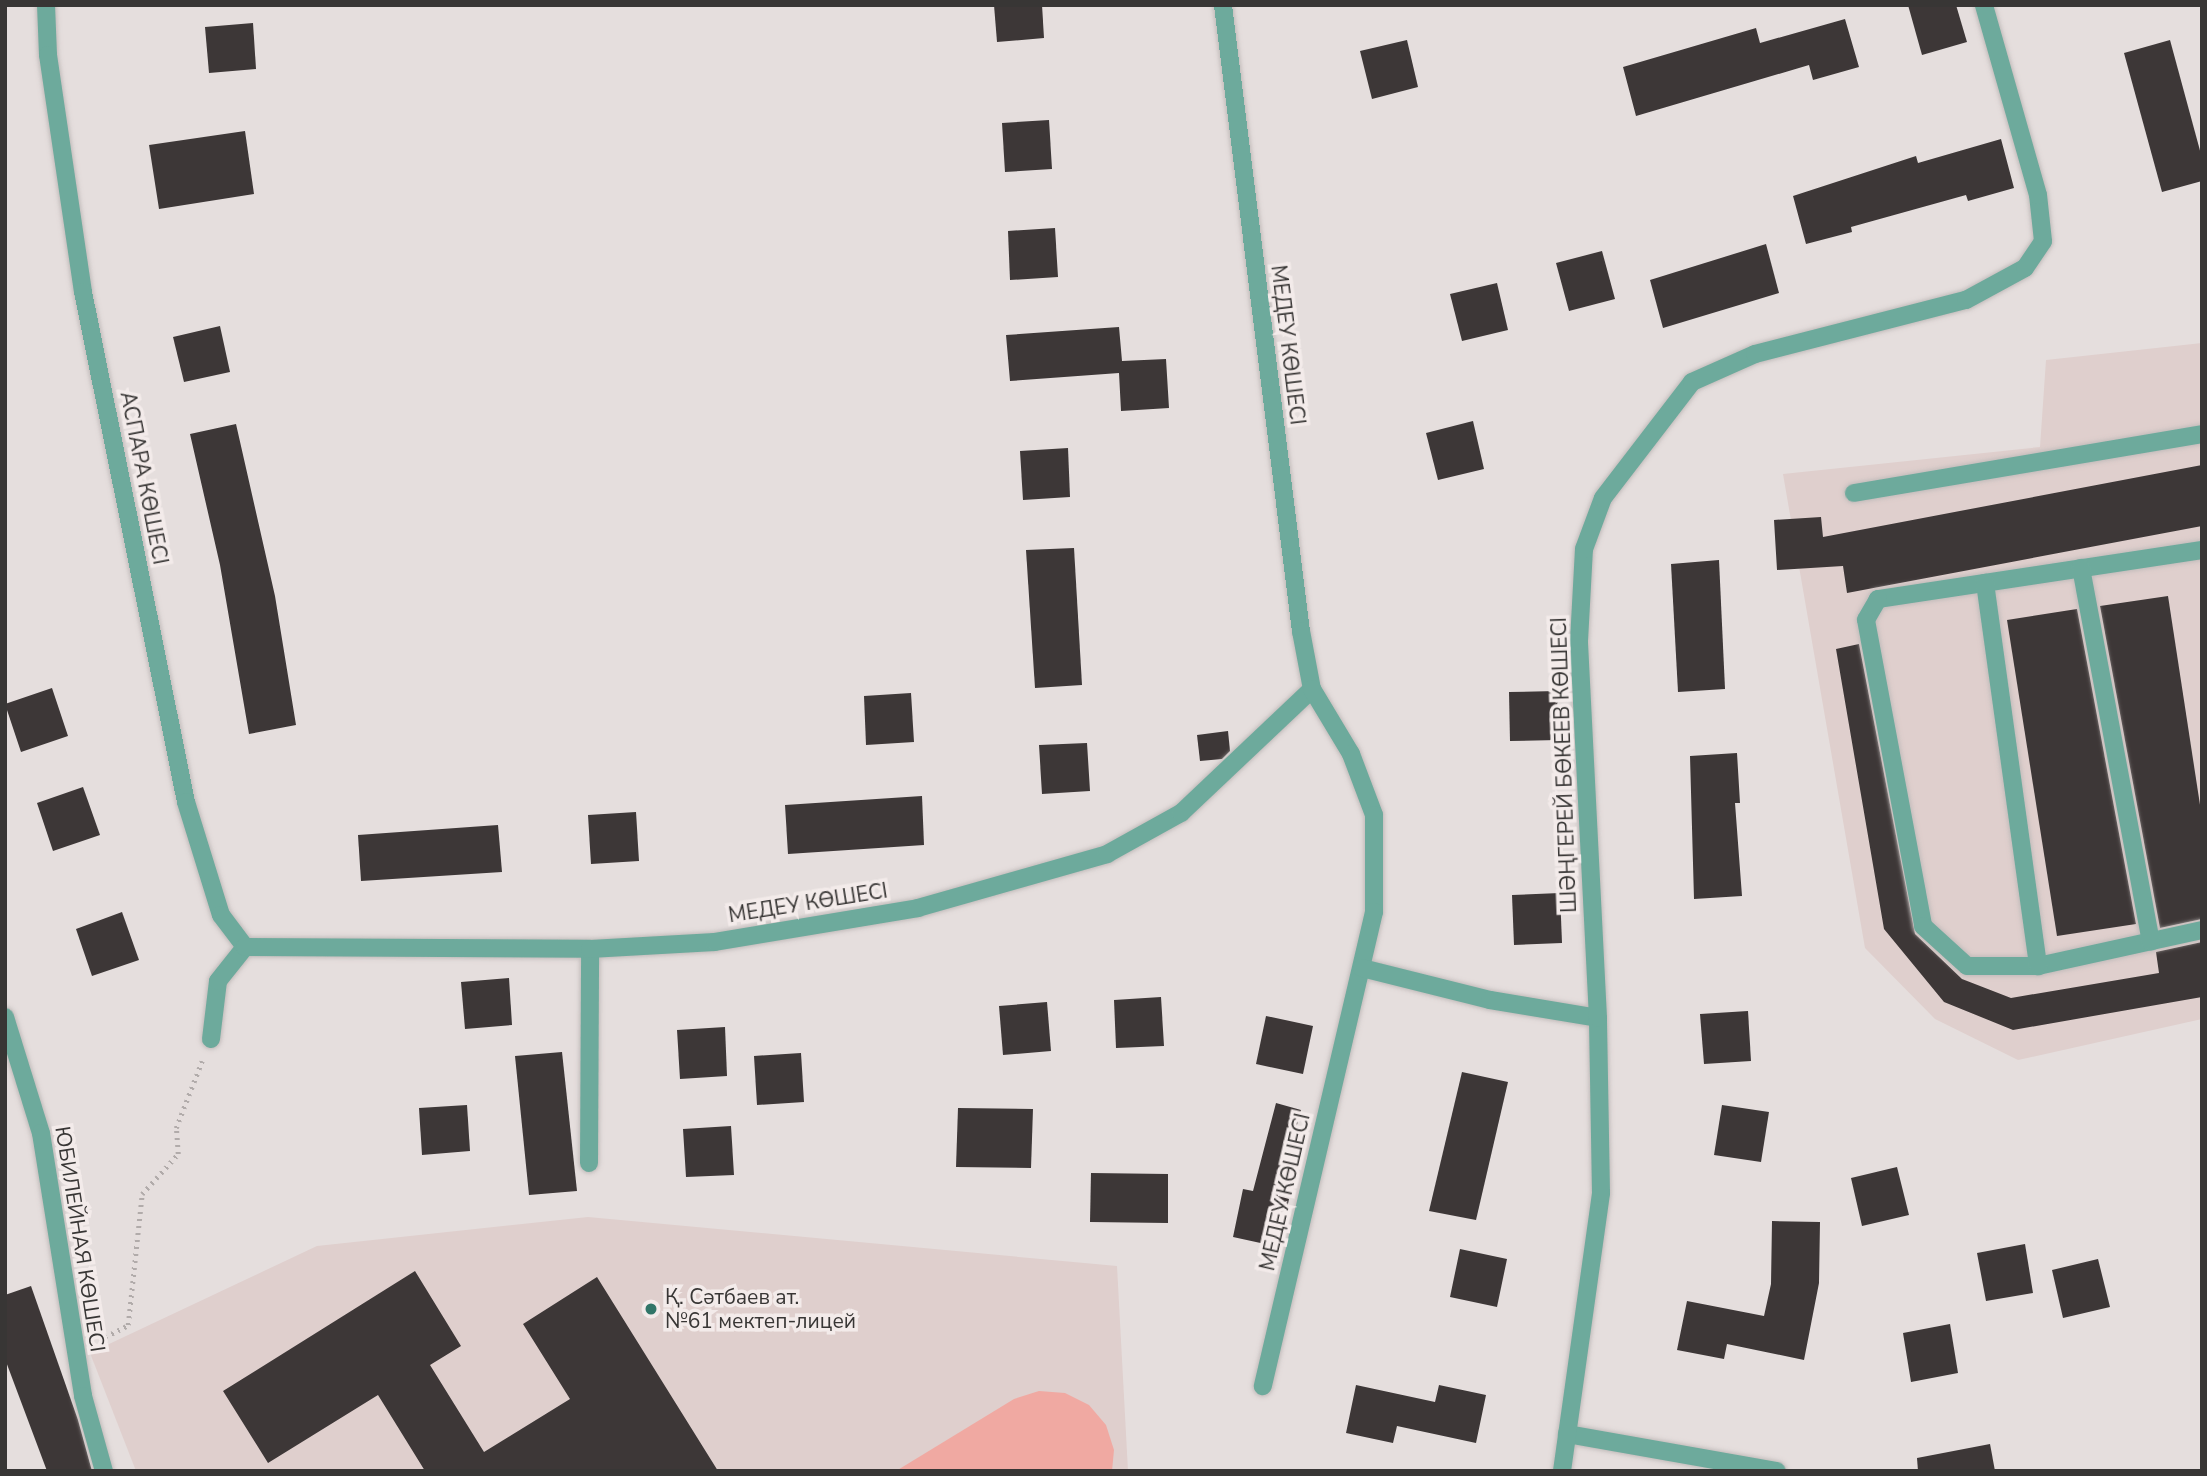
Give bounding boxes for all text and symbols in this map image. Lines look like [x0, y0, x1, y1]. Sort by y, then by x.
street label: МЕДЕУ КӨШЕСІ [1266, 264, 1310, 426]
street label: АСПАРА КӨШЕСІ [115, 389, 173, 567]
street label: ШӘҢГЕРЕЙ БӨКЕЕВ КӨШЕСІ [1546, 617, 1582, 913]
street label: МЕДЕУ КӨШЕСІ [727, 878, 889, 928]
street label: МЕДЕУ КӨШЕСІ [1255, 1111, 1315, 1273]
street label: ЮБИЛЕЙНАЯ КӨШЕСІ [50, 1124, 110, 1354]
place label: Қ. Сәтбаев ат. №61 мектеп-лицей [665, 1284, 856, 1334]
marker: Қ. Сәтбаев ат. №61 мектеп-лицей [643, 1301, 659, 1317]

